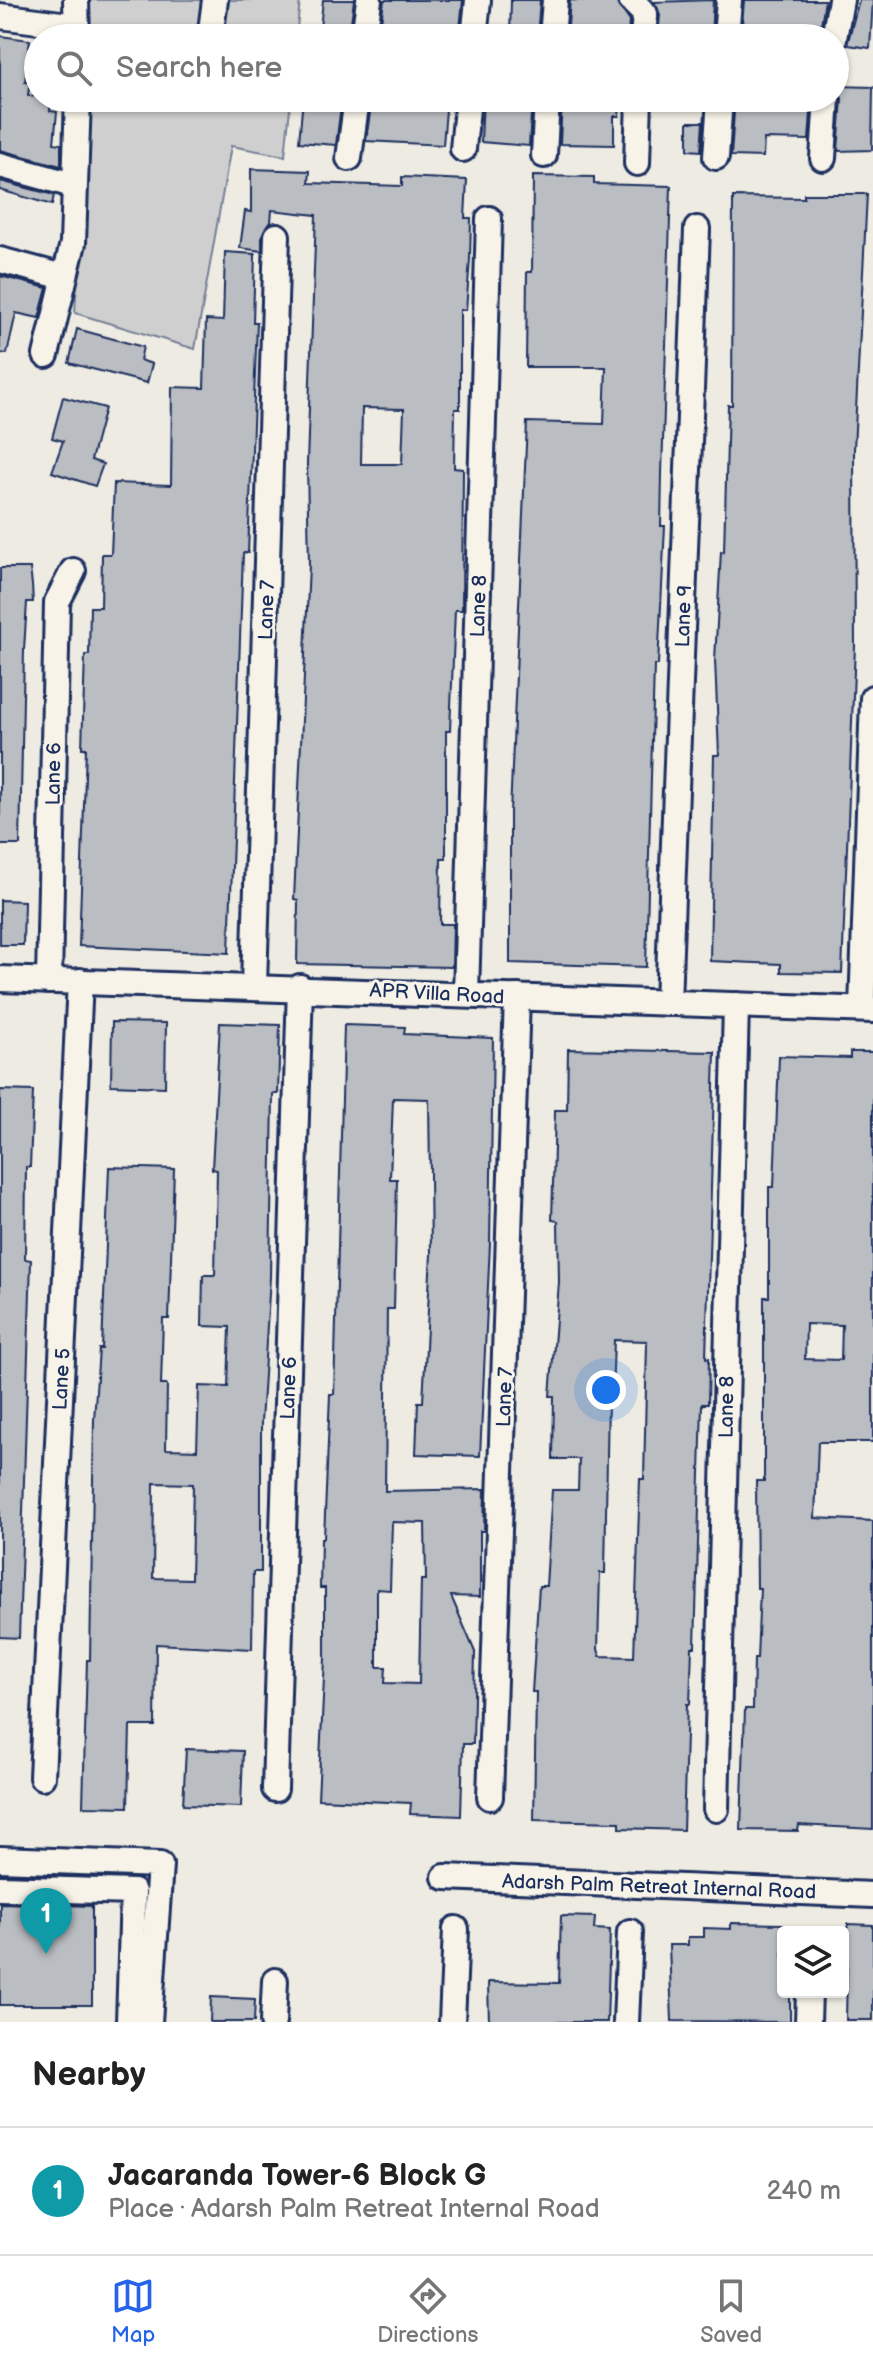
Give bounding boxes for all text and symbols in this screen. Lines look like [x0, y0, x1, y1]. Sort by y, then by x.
search box [24, 24, 849, 112]
icon: search [52, 46, 96, 90]
text: Search here [116, 50, 282, 86]
street label: Lane 8 [466, 574, 492, 638]
street label: Lane 7 [254, 579, 280, 640]
street label: Lane 9 [671, 584, 697, 648]
street label: Lane 6 [41, 742, 67, 806]
street label: APR Villa Road [369, 978, 505, 1010]
street label: Lane 5 [48, 1347, 76, 1411]
street label: Lane 6 [276, 1356, 302, 1420]
street label: Lane 7 [492, 1366, 518, 1427]
your location [586, 1370, 626, 1410]
street label: Lane 8 [714, 1376, 740, 1438]
street label: Adarsh Palm Retreat Internal Road [501, 1870, 816, 1904]
pin: 1 [20, 1888, 72, 1954]
map controls [777, 1926, 849, 1998]
button: layers [777, 1926, 849, 1998]
text: Nearby [32, 2054, 146, 2095]
text: Jacaranda Tower-6 Block G [108, 2158, 486, 2194]
text: 1 [53, 2176, 63, 2207]
text: 240 m [766, 2176, 841, 2207]
text: Place · Adarsh Palm Retreat Internal Road [108, 2194, 600, 2225]
tab: Map [111, 2274, 155, 2349]
tab: Directions [377, 2274, 478, 2349]
tab: Saved [700, 2274, 762, 2349]

